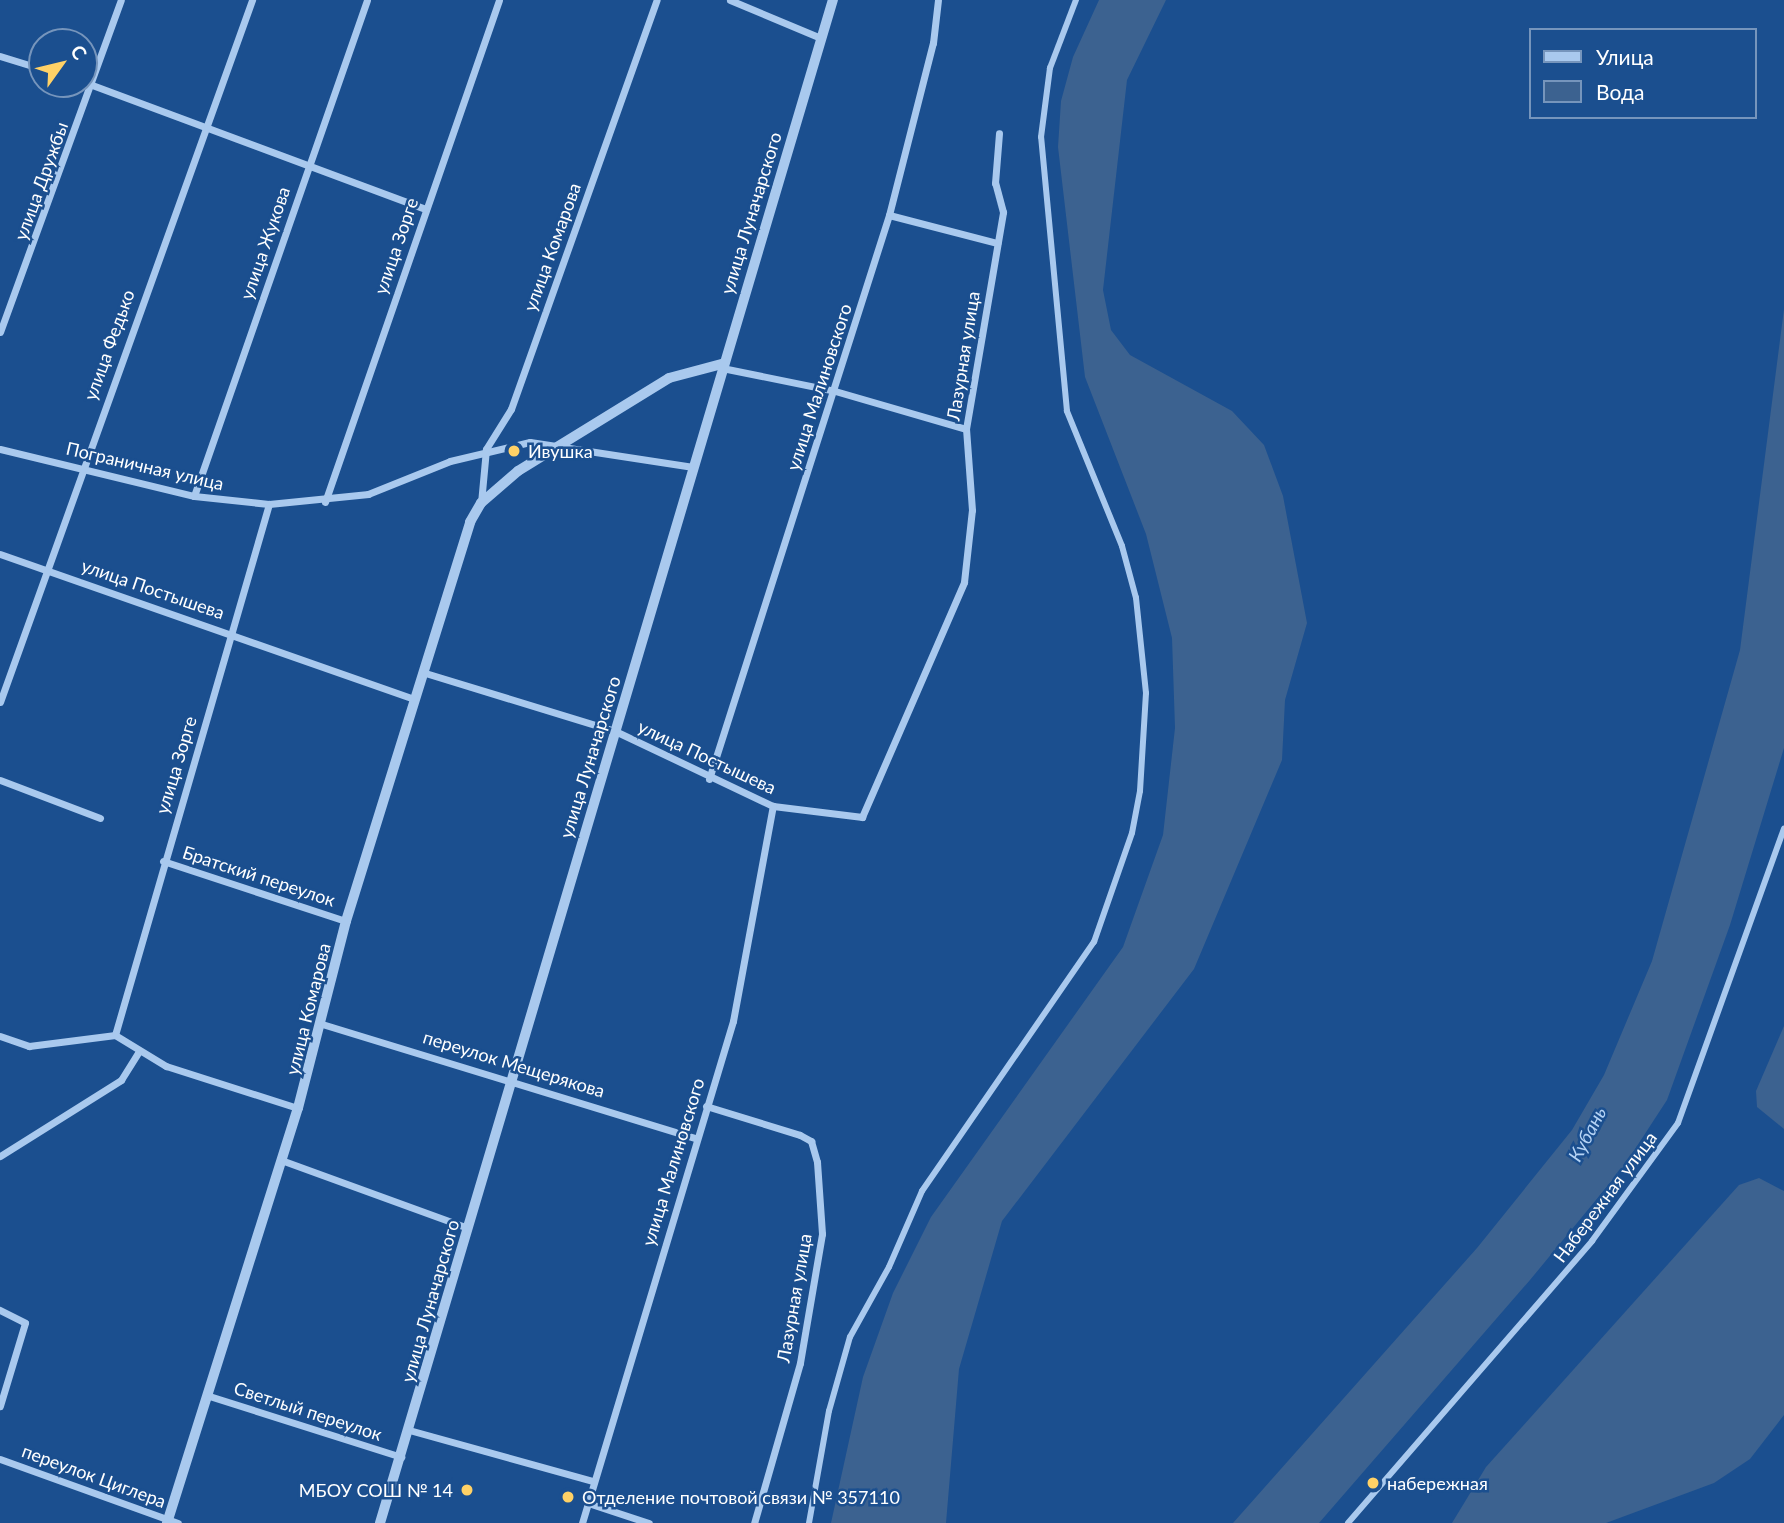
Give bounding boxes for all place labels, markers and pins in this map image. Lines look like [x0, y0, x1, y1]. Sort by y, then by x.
place label: Ивушка [528, 440, 593, 462]
marker: Ивушка [506, 443, 522, 459]
place label: набережная [1387, 1472, 1488, 1494]
marker: набережная [1365, 1475, 1381, 1491]
place label: МБОУ СОШ № 14 [299, 1479, 453, 1501]
marker: МБОУ СОШ № 14 [459, 1482, 475, 1498]
place label: Отделение почтовой связи № 357110 [582, 1486, 900, 1508]
marker: Отделение почтовой связи № 357110 [560, 1489, 576, 1505]

